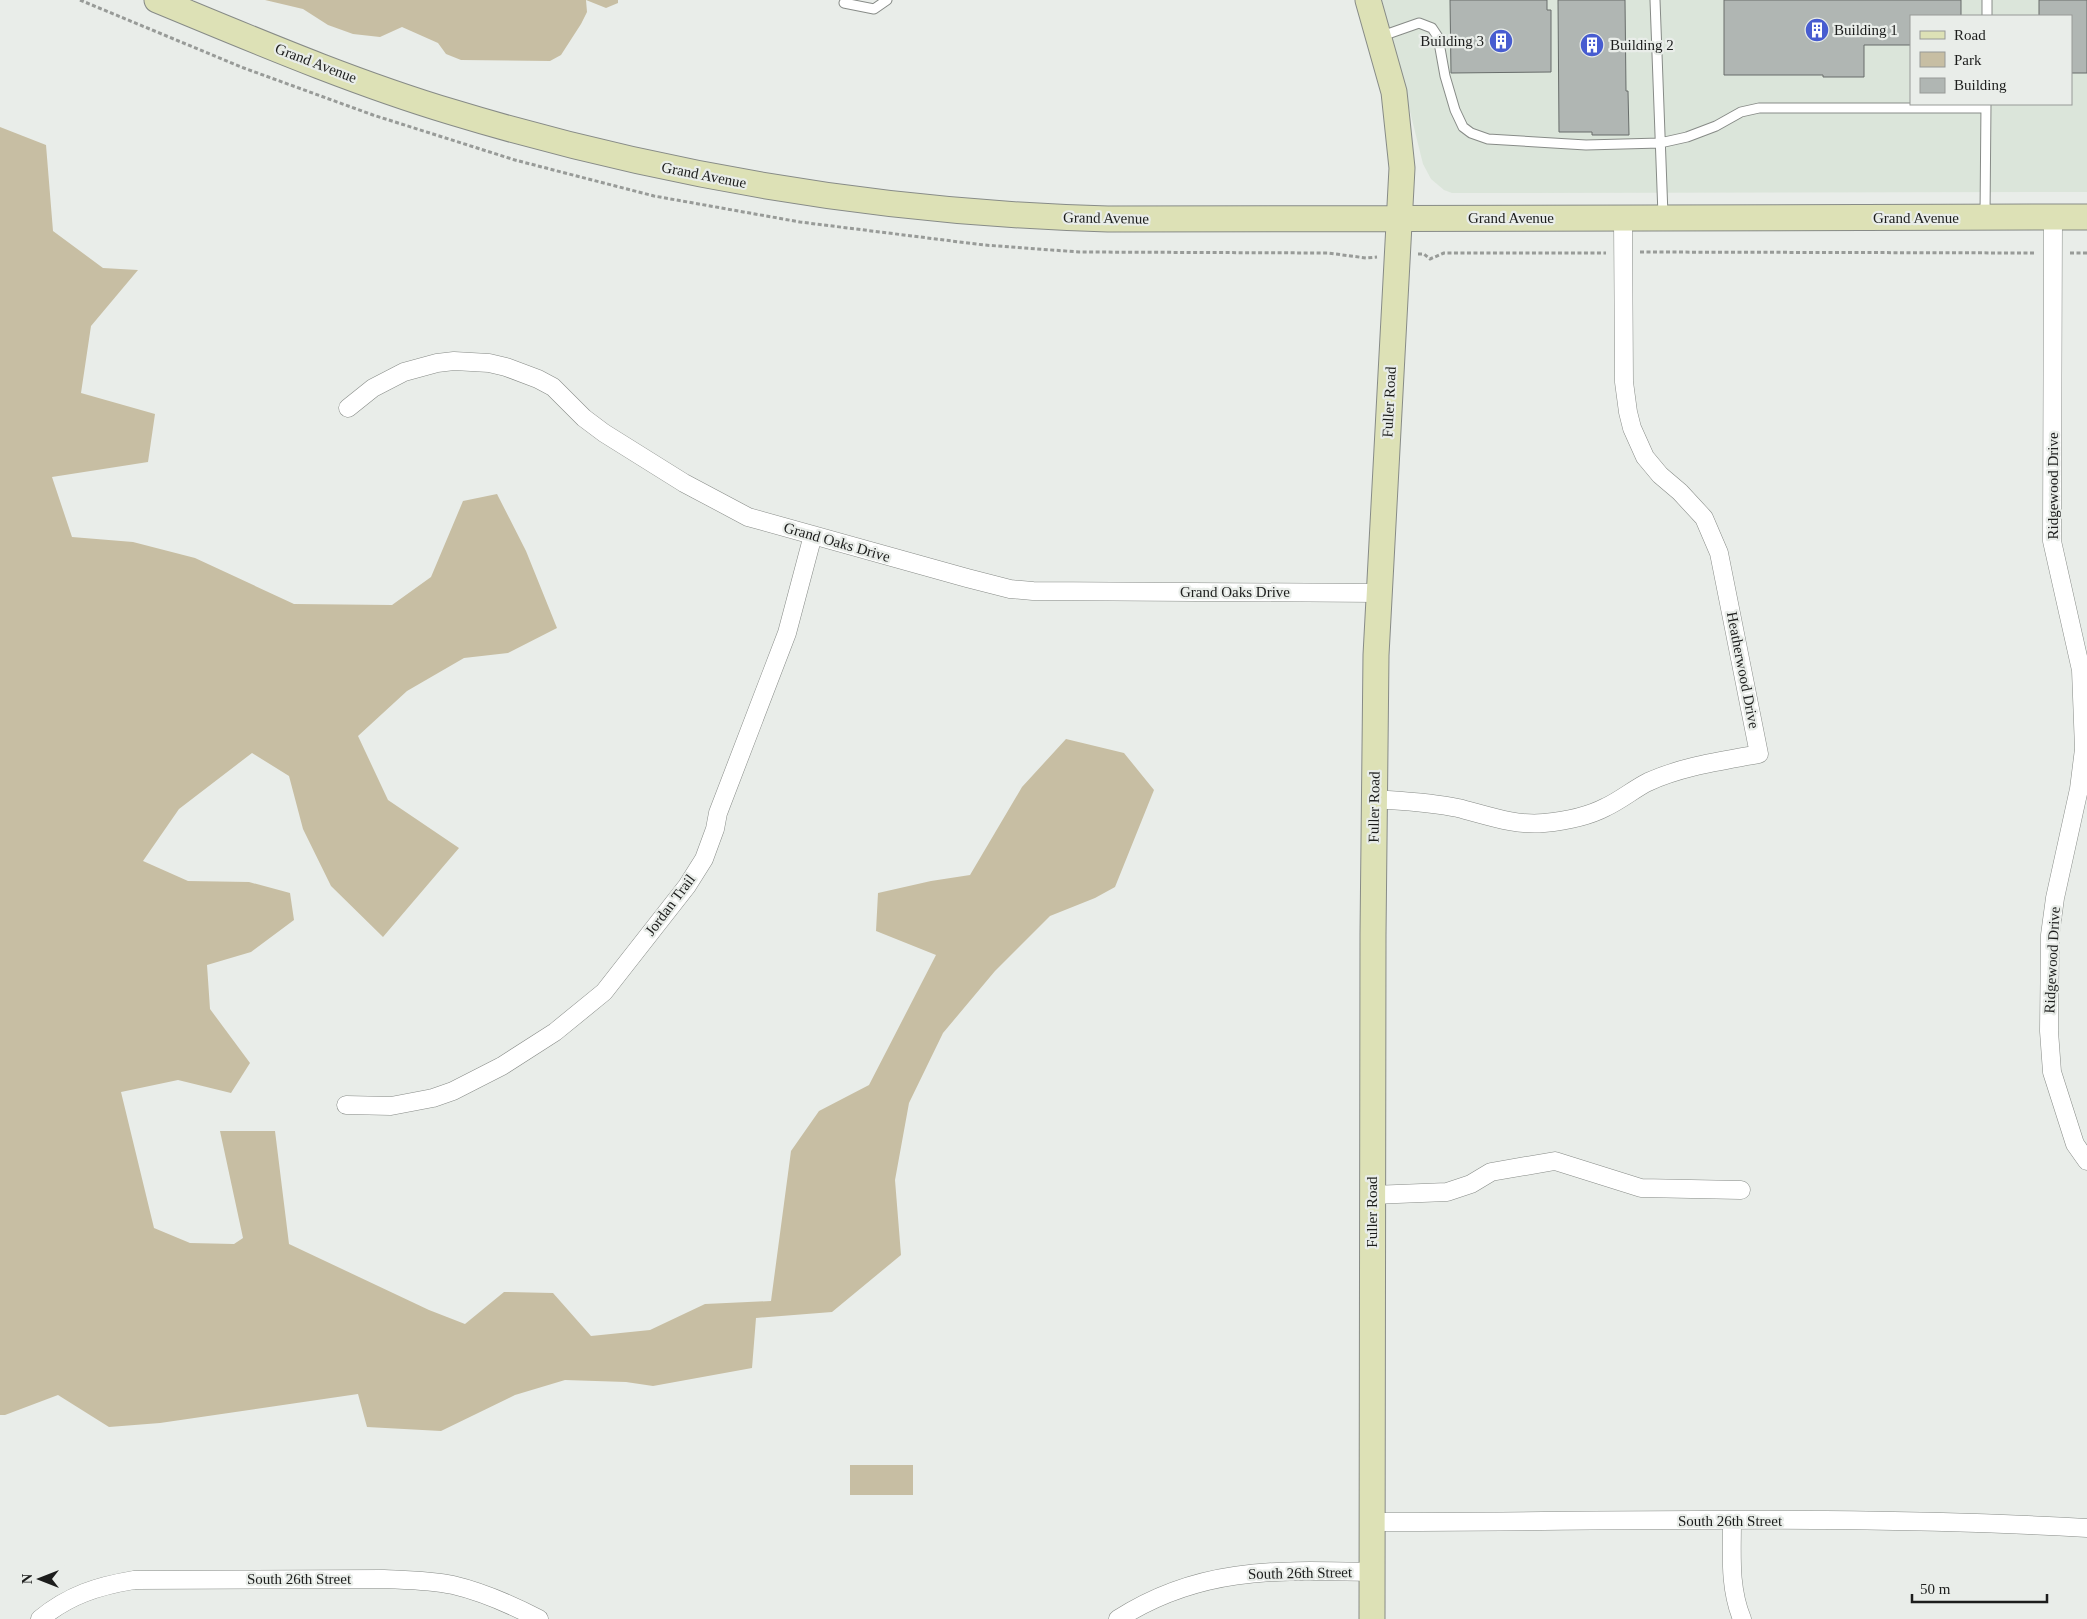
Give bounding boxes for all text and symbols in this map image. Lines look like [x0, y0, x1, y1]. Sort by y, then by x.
legend [1910, 15, 2072, 105]
building icon: Building 1 [1804, 17, 1830, 43]
place label: Building 1 [1834, 22, 1898, 38]
text: Road [1954, 27, 1986, 43]
building icon: Building 3 [1488, 28, 1514, 54]
building icon: Building 2 [1579, 32, 1605, 58]
place label: Building 3 [1420, 33, 1484, 49]
place label: Building 2 [1610, 37, 1674, 53]
street label: Grand Avenue [273, 40, 359, 86]
text: Park [1954, 52, 1982, 68]
text: Building [1954, 77, 2007, 93]
street label: Grand Avenue [660, 159, 748, 191]
street label: Grand Avenue [1063, 209, 1149, 227]
street label: Grand Avenue [1468, 210, 1554, 226]
street label: Grand Avenue [1873, 210, 1959, 226]
street label: Fuller Road [1379, 366, 1399, 438]
street label: Ridgewood Drive [2045, 432, 2061, 540]
street label: Grand Oaks Drive [782, 519, 892, 565]
street label: Grand Oaks Drive [1180, 584, 1290, 600]
street label: Heatherwood Drive [1724, 610, 1762, 730]
street label: Fuller Road [1365, 771, 1383, 843]
street label: Jordan Trail [642, 871, 698, 939]
street label: Ridgewood Drive [2041, 906, 2063, 1014]
street label: Fuller Road [1364, 1176, 1380, 1248]
street label: South 26th Street [1678, 1513, 1783, 1529]
north arrow [15, 1554, 65, 1604]
street label: South 26th Street [1248, 1564, 1353, 1582]
street label: South 26th Street [247, 1571, 352, 1587]
scale bar [1912, 1572, 2047, 1604]
text: N [20, 1574, 35, 1584]
text: 50 m [1920, 1581, 1951, 1597]

